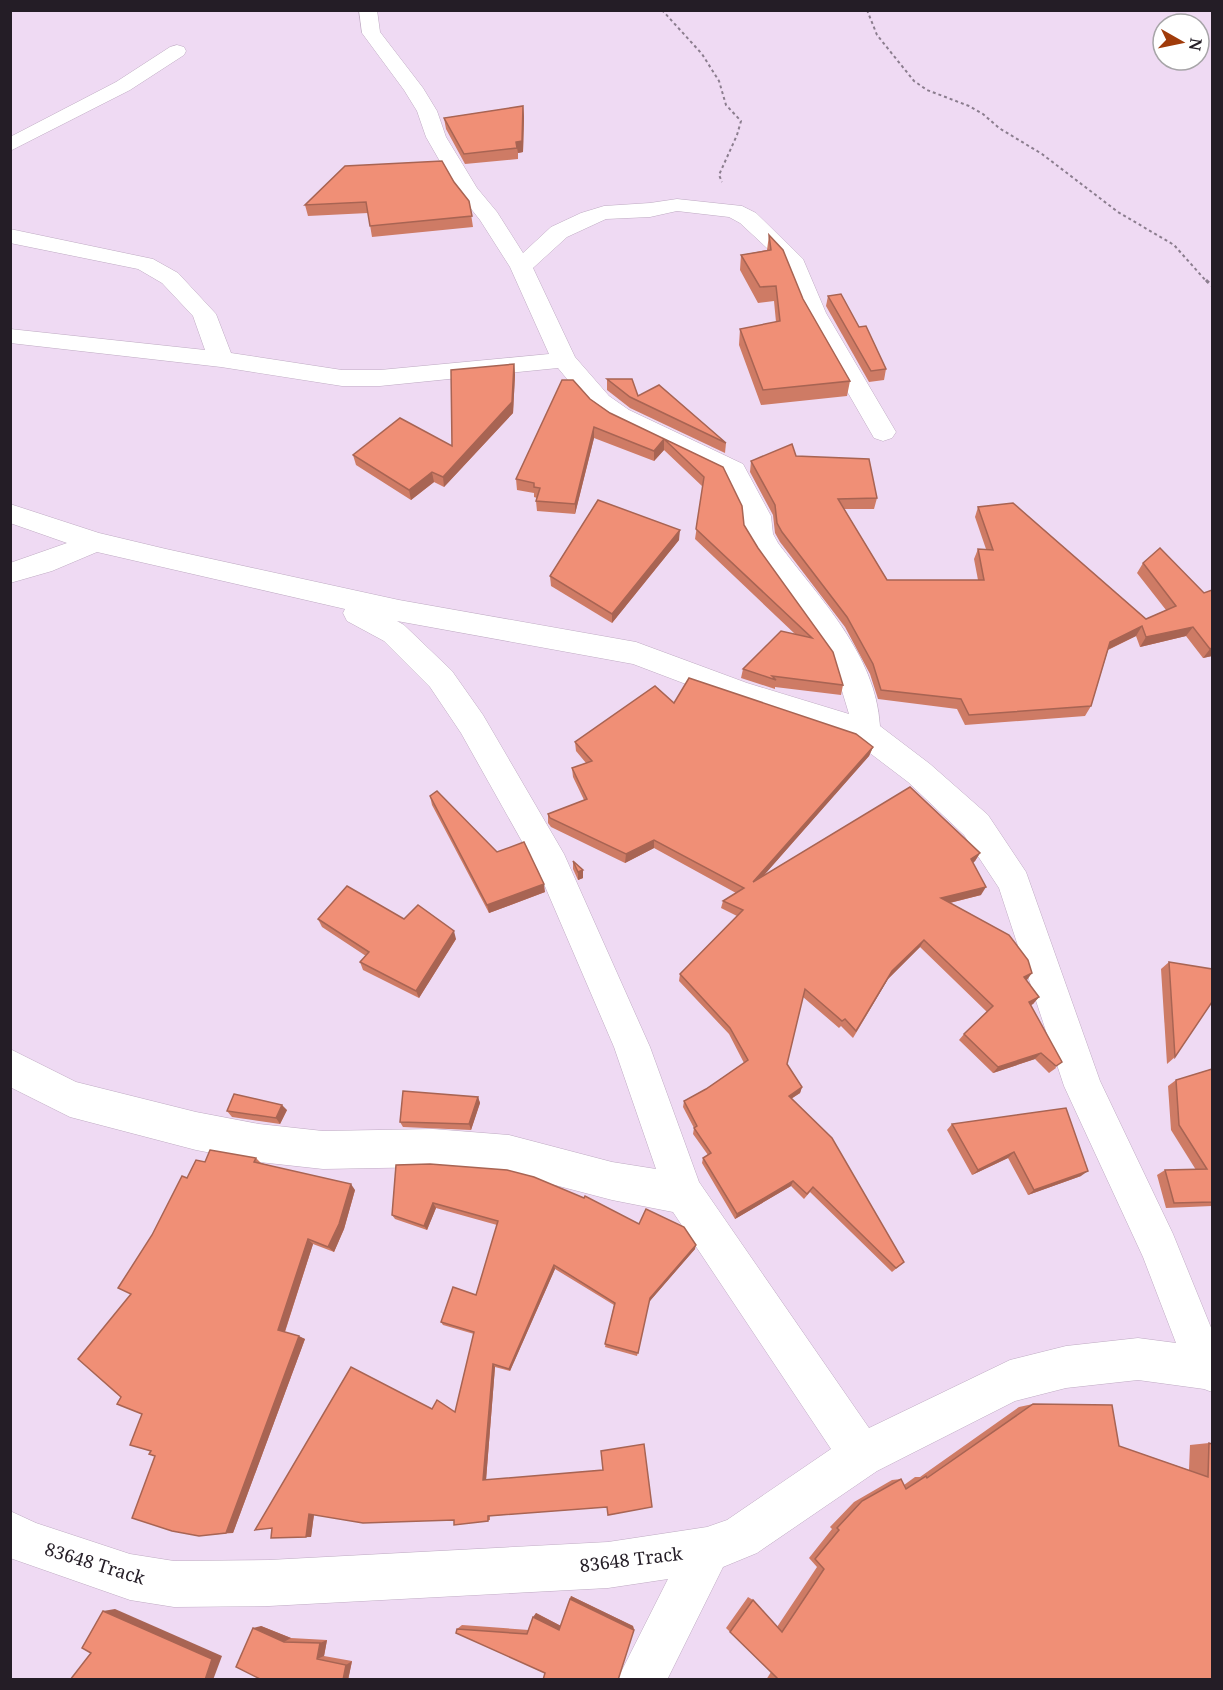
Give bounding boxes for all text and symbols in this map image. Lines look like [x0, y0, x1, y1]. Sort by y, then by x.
north arrow [1151, 12, 1211, 72]
text: N [1184, 36, 1208, 53]
street label: 83648 Track [42, 1536, 149, 1590]
street label: 83648 Track [578, 1541, 684, 1577]

